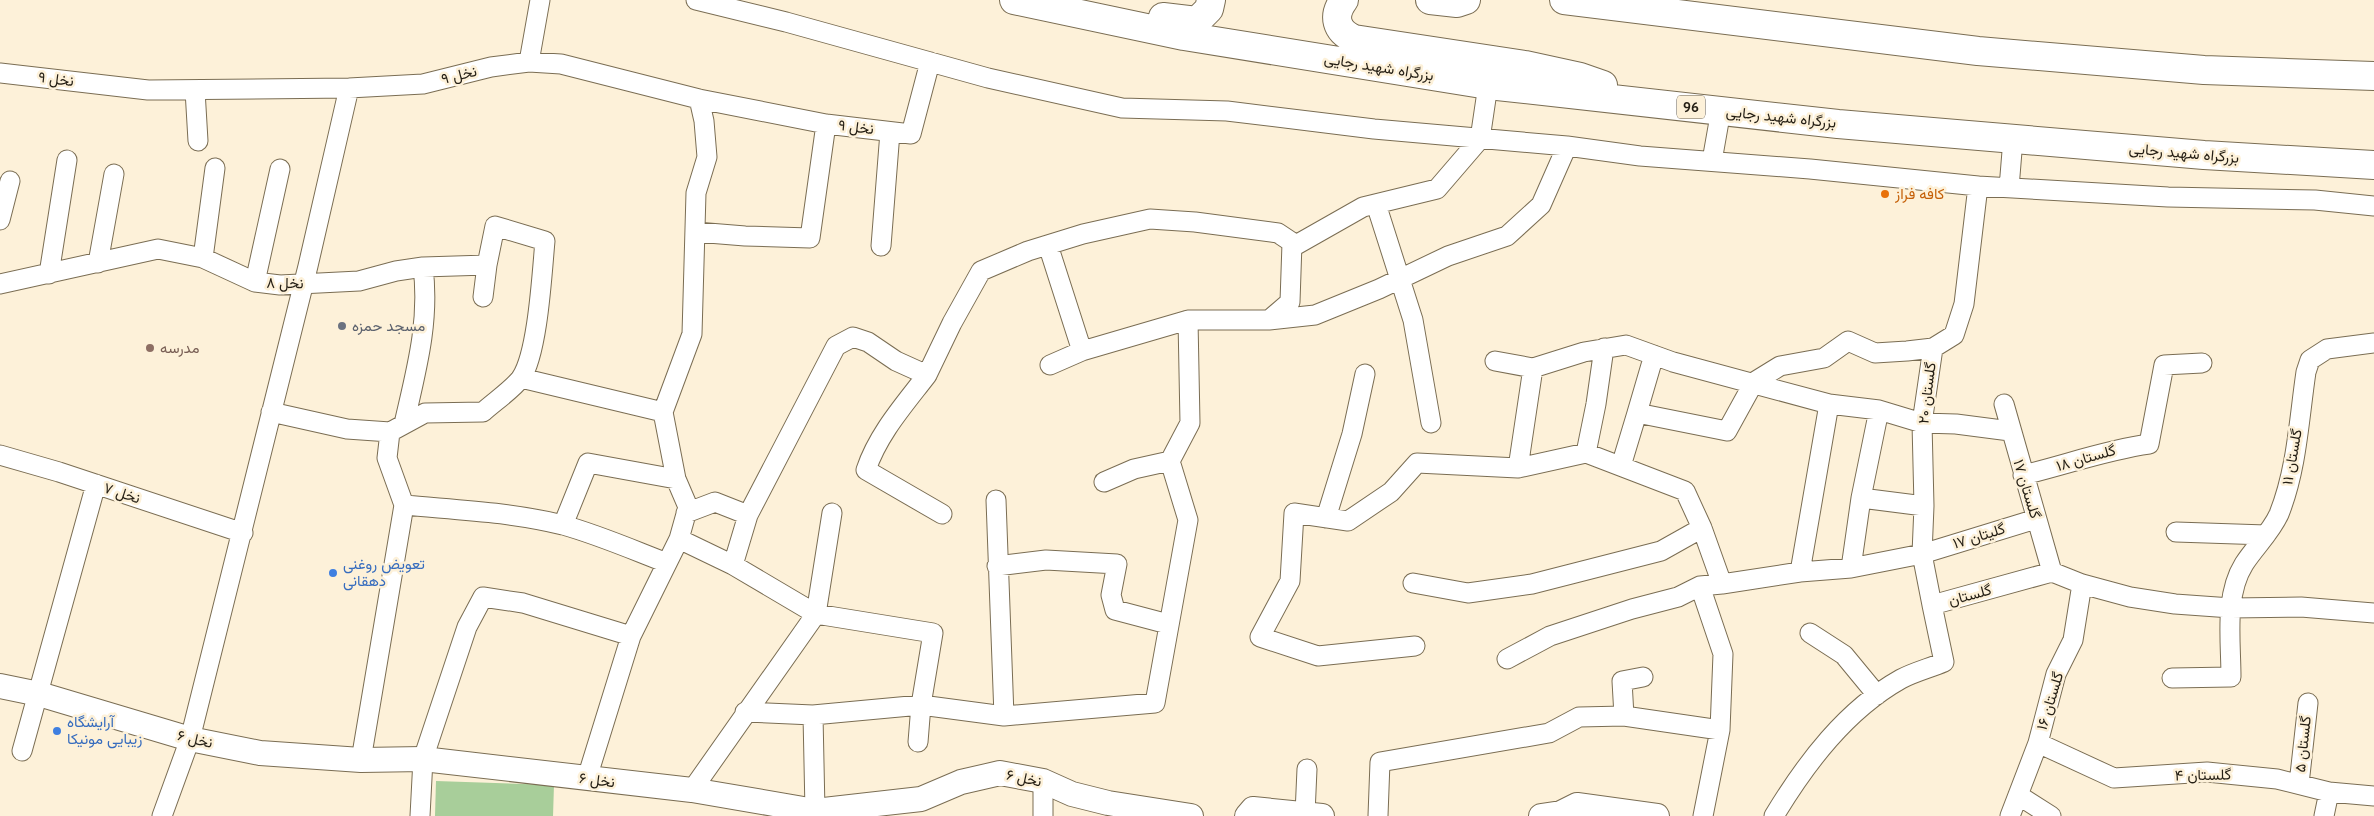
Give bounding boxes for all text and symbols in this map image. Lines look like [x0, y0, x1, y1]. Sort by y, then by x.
street label: بزرگراه شهید رجایی [1323, 48, 1435, 86]
street label: نخل ۹ [439, 61, 479, 88]
street label: نخل ۹ [37, 67, 75, 90]
road number: 96 [1677, 95, 1705, 118]
street label: بزرگراه شهید رجایی [1725, 101, 1837, 133]
street label: نخل ۹ [837, 115, 875, 138]
street label: بزرگراه شهید رجایی [2128, 138, 2240, 168]
place label: کافه فراز [1894, 184, 1945, 203]
marker: کافه فراز [1879, 188, 1891, 200]
street label: نخل ۸ [266, 273, 304, 292]
place label: مسجد حمزه [352, 316, 425, 335]
marker: مسجد حمزه [336, 320, 348, 332]
place label: مدرسه [160, 338, 200, 357]
marker: مدرسه [144, 342, 156, 354]
street label: گلستان ۲۰ [1913, 361, 1940, 425]
street label: گلستان ۱۱ [2277, 427, 2306, 486]
street label: گلستان ۱۸ [2054, 440, 2118, 475]
street label: گلستان ۱۷ [2009, 457, 2046, 521]
street label: نخل ۷ [101, 478, 143, 507]
street label: گلیتان ۱۷ [1950, 518, 2008, 552]
place label: تعویض روغنی دهقانی [343, 554, 425, 591]
marker: تعویض روغنی دهقانی [327, 567, 339, 579]
street label: گلستان [1946, 580, 1994, 609]
street label: گلستان ۱۶ [2032, 669, 2067, 732]
place label: آرایشگاه زیبایی مونیکا [67, 712, 142, 749]
street label: گلستان ۵ [2290, 714, 2315, 773]
marker: آرایشگاه زیبایی مونیکا [51, 725, 63, 737]
street label: نخل ۶ [175, 725, 215, 752]
street label: نخل ۶ [1005, 764, 1044, 791]
street label: گلستان ۴ [2175, 765, 2232, 784]
street label: نخل ۶ [578, 768, 616, 791]

